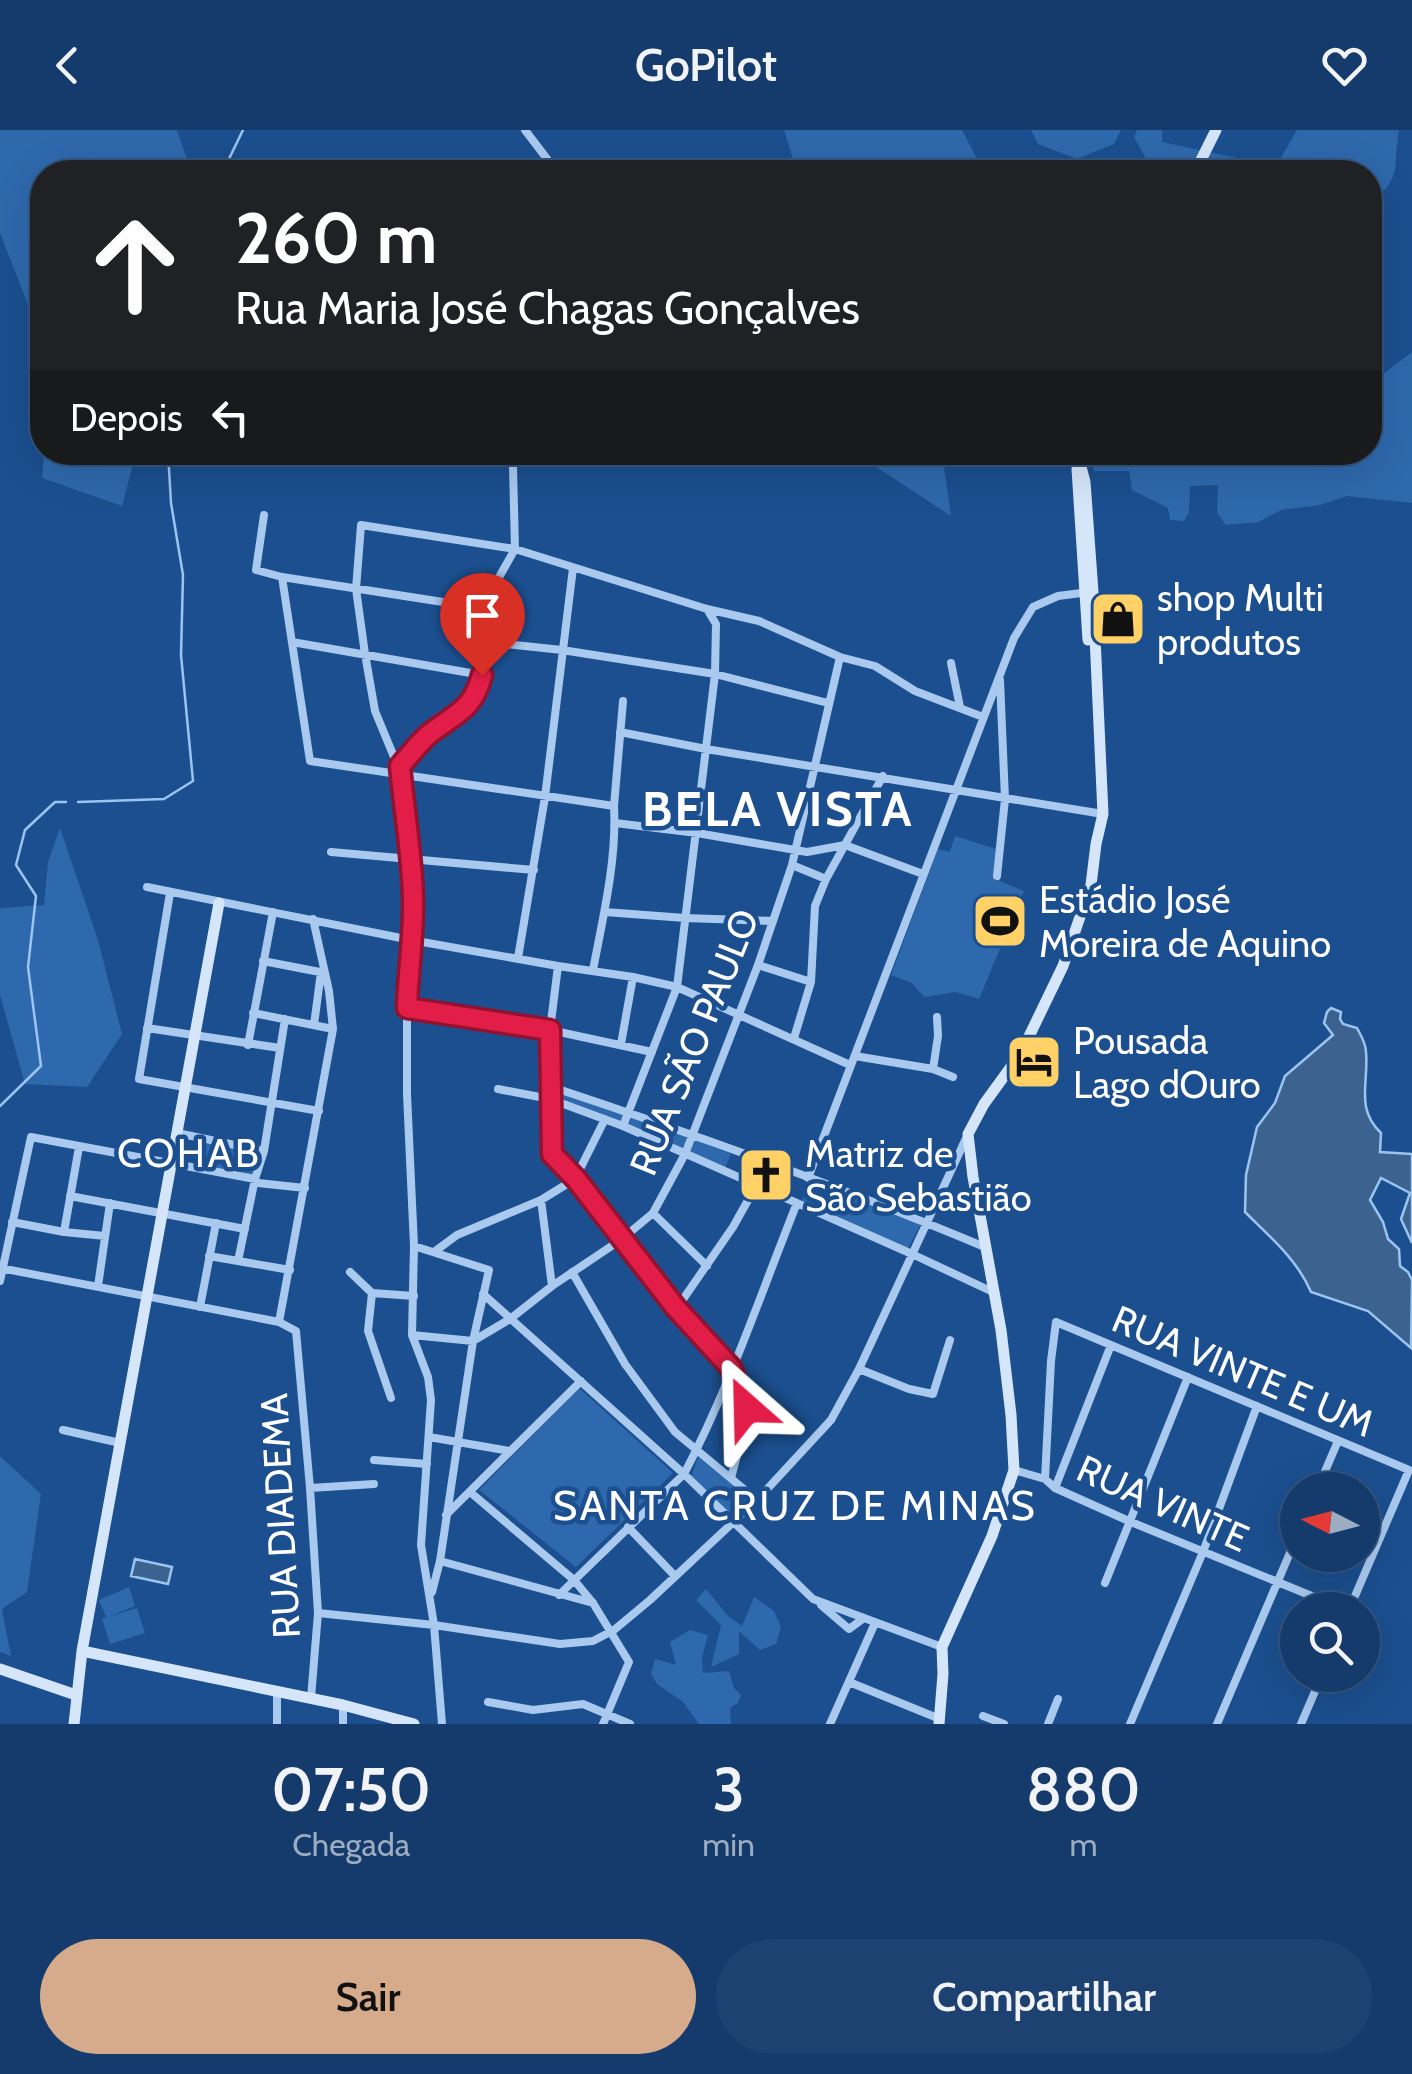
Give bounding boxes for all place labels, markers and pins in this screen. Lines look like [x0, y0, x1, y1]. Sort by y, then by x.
pin [440, 573, 525, 676]
place label: shop Multi produtos [1157, 574, 1324, 665]
shop icon: shop Multi produtos [1088, 589, 1148, 649]
place label: Estádio José Moreira de Aquino [1039, 876, 1331, 967]
sports icon: Estádio José Moreira de Aquino [970, 891, 1030, 951]
place label: Pousada Lago dOuro [1073, 1017, 1261, 1108]
hotel icon: Pousada Lago dOuro [1004, 1032, 1064, 1092]
place label: Matriz de São Sebastião [805, 1130, 1032, 1221]
church icon: Matriz de São Sebastião [736, 1145, 796, 1205]

